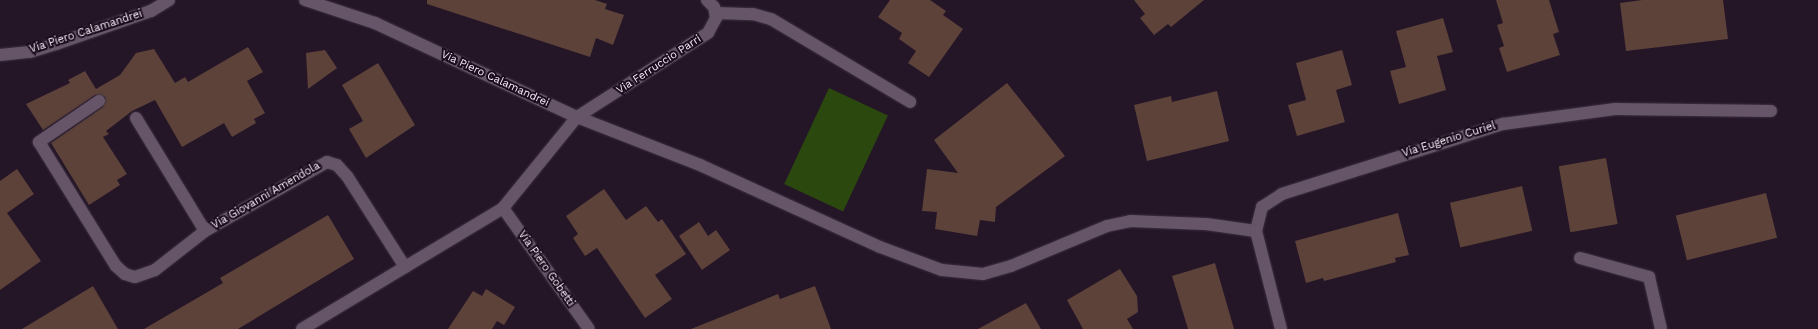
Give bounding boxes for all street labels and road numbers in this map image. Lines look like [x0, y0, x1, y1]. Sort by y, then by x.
street label: Via Piero Calamandrei [28, 7, 144, 57]
street label: Via Ferruccio Parri [614, 33, 704, 97]
street label: Via Piero Calamandrei [439, 48, 551, 110]
street label: Via Eugenio Curiel [1400, 119, 1498, 161]
street label: Via Giovanni Amendola [209, 159, 323, 233]
street label: Via Piero Gobetti [515, 228, 577, 310]

